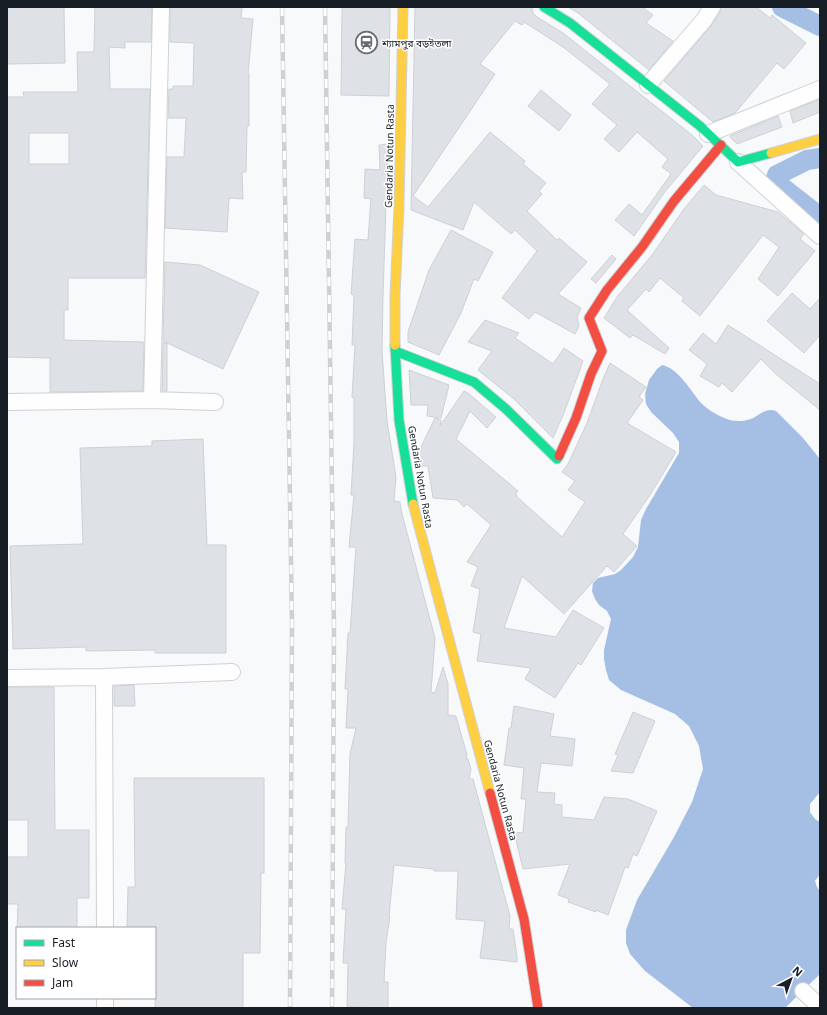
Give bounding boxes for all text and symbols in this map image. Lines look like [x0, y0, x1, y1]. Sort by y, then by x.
station icon: শ্যামপুর বড়ইতলা [353, 30, 379, 56]
place label: শ্যামপুর বড়ইতলা [381, 38, 452, 51]
street label: Gendaria Notun Rasta [383, 104, 398, 208]
street label: Gendaria Notun Rasta [404, 425, 435, 530]
street label: Gendaria Notun Rasta [480, 739, 519, 842]
legend [16, 927, 156, 999]
text: Fast [52, 936, 76, 952]
text: Slow [52, 956, 79, 972]
north arrow [771, 959, 811, 999]
text: N [789, 964, 805, 980]
text: Jam [51, 976, 73, 992]

